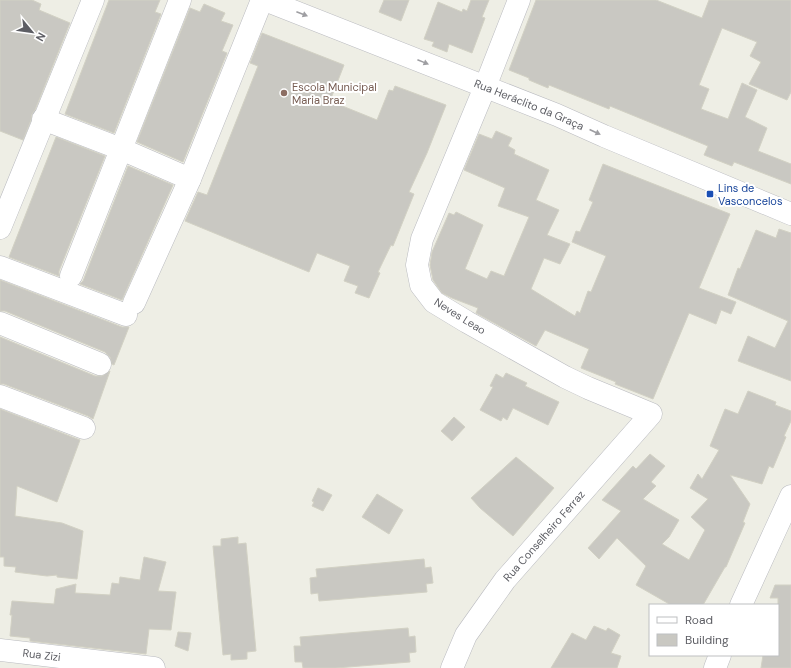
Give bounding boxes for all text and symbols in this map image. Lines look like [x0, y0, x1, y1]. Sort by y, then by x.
north arrow [12, 12, 52, 52]
one-way arrow [296, 12, 308, 18]
text: N [33, 30, 49, 44]
one-way arrow [417, 59, 429, 65]
street label: Rua Heráclito da Graça [472, 76, 586, 133]
place label: Escola Municipal Maria Braz [292, 80, 377, 107]
marker: Escola Municipal Maria Braz [279, 88, 289, 98]
one-way arrow [589, 129, 600, 135]
place label: Lins de Vasconcelos [718, 181, 782, 208]
marker: Lins de Vasconcelos [705, 189, 715, 199]
street label: Neves Leao [432, 295, 488, 337]
street label: Rua Conselheiro Ferraz [500, 488, 587, 584]
legend [649, 604, 779, 656]
text: Road [685, 612, 713, 628]
text: Building [685, 632, 729, 648]
street label: Rua Zizi [22, 646, 61, 664]

